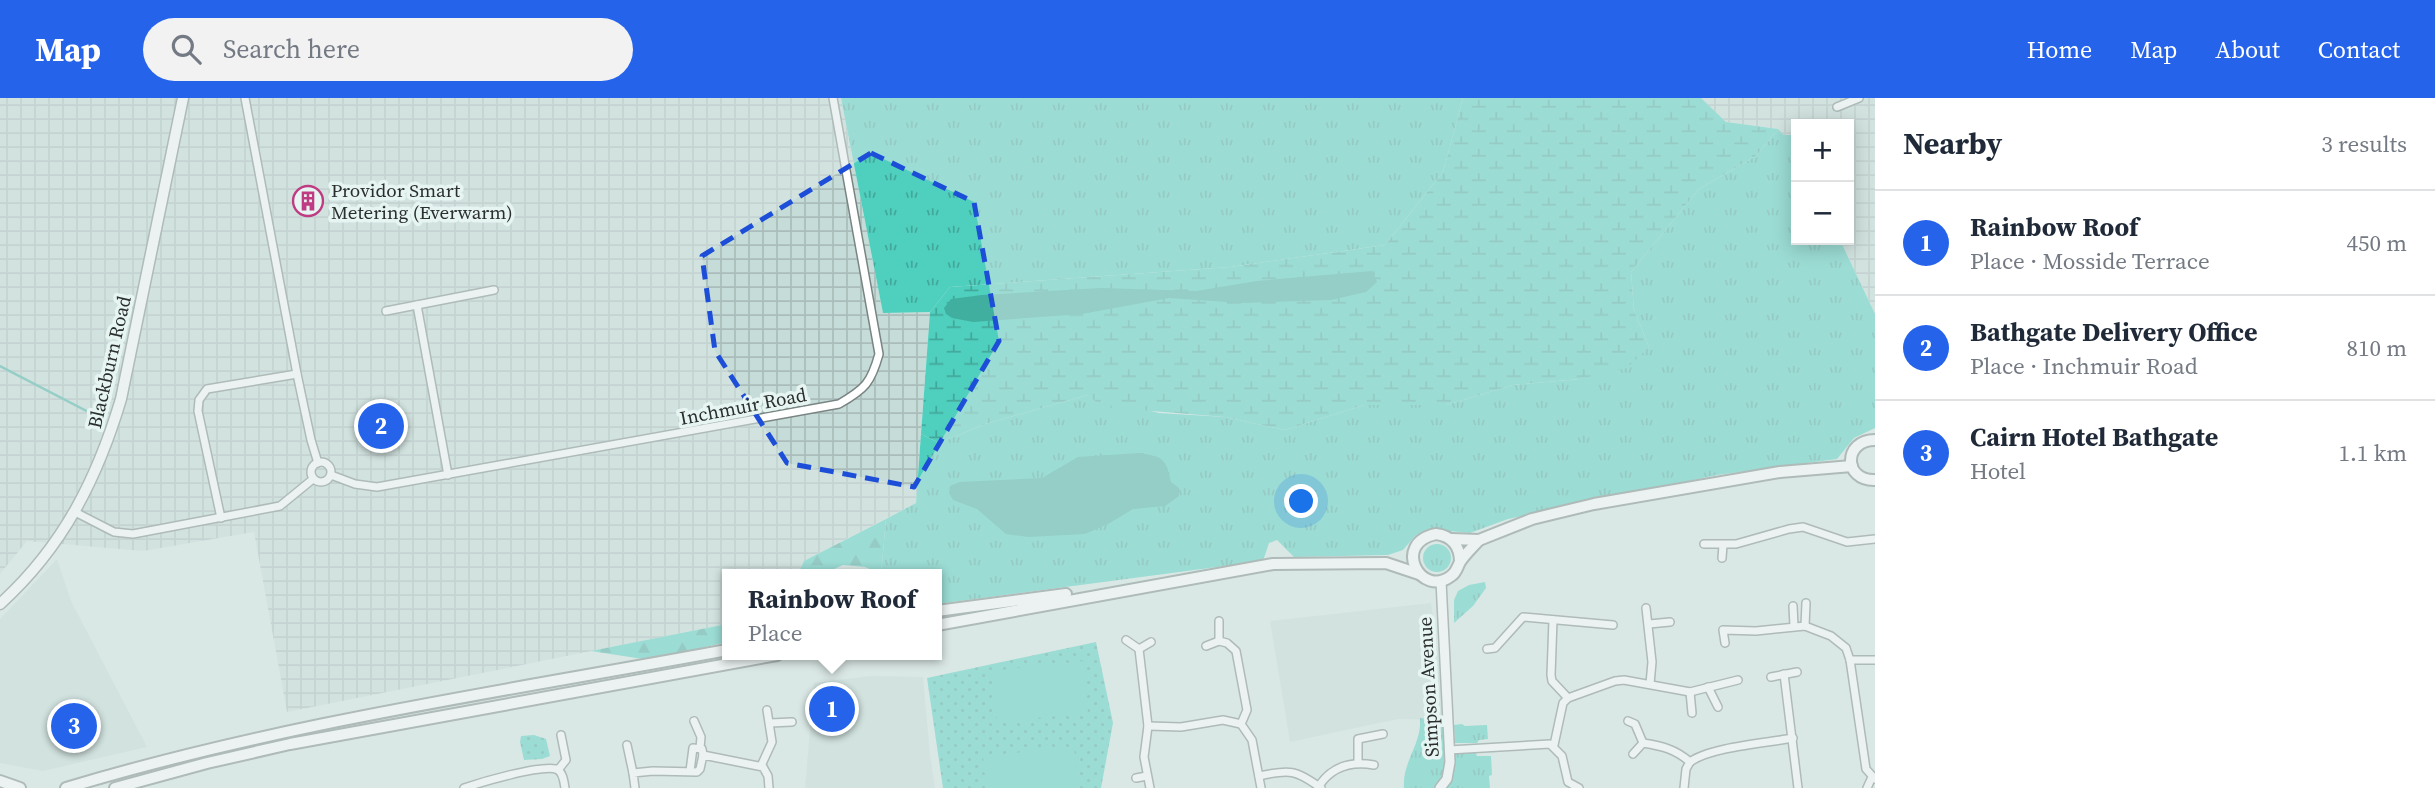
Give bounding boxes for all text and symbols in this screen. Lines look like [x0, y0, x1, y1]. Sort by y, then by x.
search box [143, 18, 633, 81]
text: Map [35, 27, 101, 72]
icon: search [167, 30, 205, 68]
text: Search here [223, 31, 360, 67]
text: Home [2027, 33, 2092, 66]
text: Map [2130, 33, 2177, 66]
text: About [2215, 33, 2280, 66]
text: Contact [2318, 33, 2400, 66]
map controls [1791, 119, 1854, 245]
button: + [1791, 119, 1854, 182]
text: Nearby [1903, 123, 2002, 164]
text: 3 results [2321, 128, 2407, 160]
place label: Providor Smart Metering (Everwarm) [331, 177, 513, 225]
button: − [1791, 182, 1854, 245]
building icon: Providor Smart Metering (Everwarm) [291, 184, 325, 218]
text: Rainbow Roof [1970, 209, 2139, 245]
text: 1 [1920, 227, 1932, 259]
text: 450 m [2346, 227, 2407, 259]
text: Place · Mosside Terrace [1970, 245, 2210, 277]
street label: Blackburn Road [81, 293, 137, 431]
text: Bathgate Delivery Office [1970, 314, 2258, 350]
text: 2 [1920, 332, 1932, 364]
text: 810 m [2346, 332, 2407, 364]
text: Place · Inchmuir Road [1970, 350, 2198, 382]
street label: Inchmuir Road [678, 381, 809, 431]
pin: 2 [358, 400, 404, 452]
text: Cairn Hotel Bathgate [1970, 419, 2218, 455]
text: 3 [1920, 437, 1932, 469]
text: 1.1 km [2338, 437, 2407, 469]
text: Hotel [1970, 455, 2026, 487]
your location [1284, 484, 1318, 518]
popup [722, 569, 942, 660]
text: Rainbow Roof [748, 581, 916, 617]
street label: Simpson Avenue [1411, 616, 1445, 758]
text: Place [748, 617, 803, 649]
pin: 1 [809, 683, 855, 735]
pin: 3 [51, 700, 97, 752]

